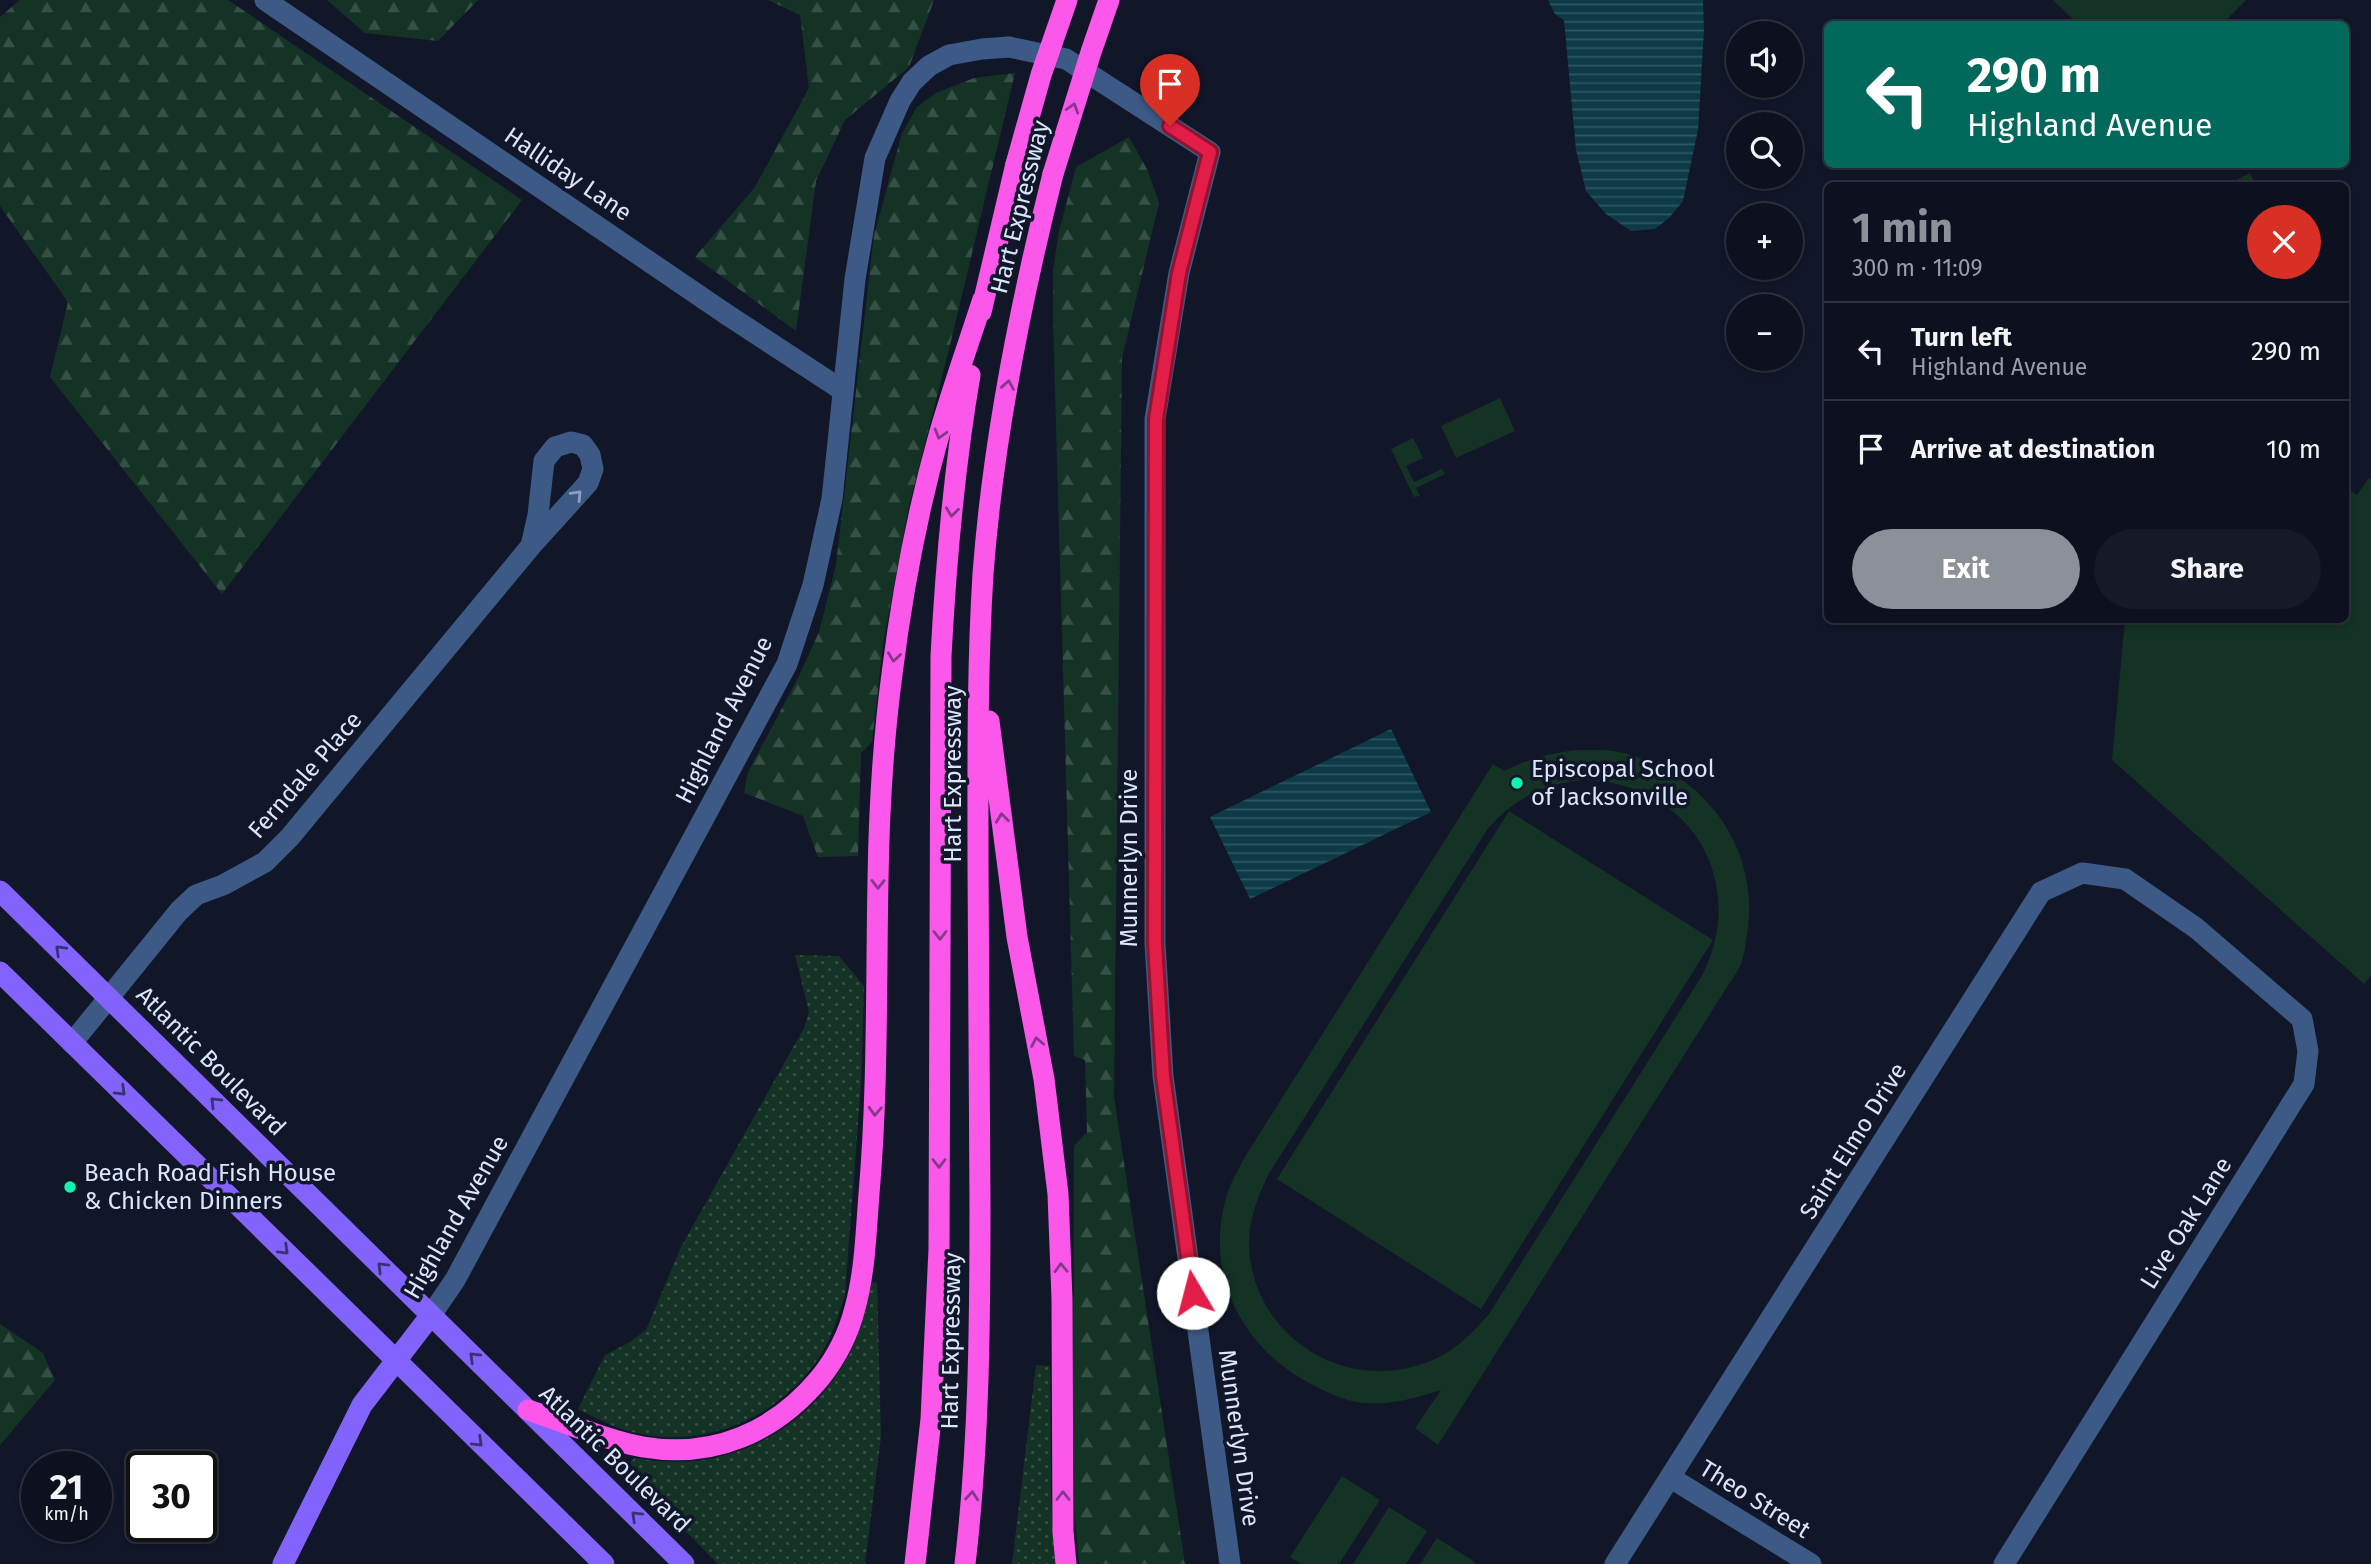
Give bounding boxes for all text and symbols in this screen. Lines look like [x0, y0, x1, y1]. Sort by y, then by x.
map controls [1726, 21, 1803, 371]
button: sound [1726, 21, 1803, 98]
text: 290 m [1967, 46, 2101, 105]
icon: left [1852, 49, 1943, 140]
pin [1140, 54, 1200, 126]
icon: arrive [1151, 65, 1189, 103]
one-way arrow [1064, 103, 1079, 115]
text: Highland Avenue [1967, 106, 2212, 144]
button: search [1726, 112, 1803, 189]
street label: Hart Expressway [985, 117, 1055, 296]
street label: Halliday Lane [499, 121, 637, 227]
button: + [1726, 203, 1803, 280]
text: 1 min [1852, 203, 1953, 253]
button: close [2247, 205, 2321, 279]
text: 300 m · 11:09 [1852, 254, 1982, 282]
button: − [1726, 294, 1803, 371]
text: Turn left [1911, 322, 2012, 353]
icon: left [1852, 332, 1890, 370]
text: 290 m [2251, 336, 2321, 367]
text: Highland Avenue [1911, 353, 2087, 381]
one-way arrow [1000, 379, 1015, 391]
one-way arrow [933, 428, 948, 440]
icon: arrive [1852, 430, 1890, 468]
text: Arrive at destination [1911, 434, 2155, 465]
text: 10 m [2266, 434, 2321, 465]
one-way arrow [569, 490, 581, 503]
one-way arrow [944, 506, 959, 518]
button: Exit [1852, 529, 2080, 609]
button: Share [2094, 529, 2321, 609]
street label: Highland Avenue [670, 632, 778, 808]
one-way arrow [887, 651, 902, 663]
street label: Hart Expressway [939, 685, 967, 863]
street label: Ferndale Place [242, 706, 368, 844]
place label: Episcopal School of Jacksonville [1531, 755, 1715, 811]
street label: Munnerlyn Drive [1115, 769, 1143, 947]
marker: Episcopal School of Jacksonville [1509, 775, 1525, 791]
one-way arrow [994, 812, 1009, 824]
one-way arrow [870, 879, 886, 890]
one-way arrow [932, 931, 948, 941]
one-way arrow [56, 945, 69, 958]
street label: Atlantic Boulevard [131, 981, 291, 1141]
one-way arrow [1030, 1036, 1045, 1048]
street label: Saint Elmo Drive [1794, 1058, 1912, 1224]
one-way arrow [113, 1083, 126, 1096]
one-way arrow [210, 1098, 223, 1111]
one-way arrow [867, 1106, 882, 1117]
street label: Highland Avenue [398, 1130, 514, 1304]
street label: Live Oak Lane [2134, 1152, 2238, 1294]
one-way arrow [931, 1158, 947, 1169]
place label: Beach Road Fish House & Chicken Dinners [84, 1159, 336, 1215]
marker: Beach Road Fish House & Chicken Dinners [62, 1179, 78, 1195]
one-way arrow [275, 1242, 288, 1255]
street label: Hart Expressway [935, 1252, 967, 1430]
position arrow [1156, 1256, 1230, 1330]
one-way arrow [377, 1262, 390, 1275]
one-way arrow [1053, 1263, 1068, 1274]
street label: Munnerlyn Drive [1213, 1348, 1265, 1528]
one-way arrow [469, 1352, 482, 1365]
street label: Atlantic Boulevard [534, 1380, 696, 1538]
one-way arrow [470, 1433, 483, 1446]
speed limit sign: 30 [126, 1451, 217, 1542]
street label: Theo Street [1695, 1454, 1816, 1544]
text: 21 [50, 1466, 83, 1508]
one-way arrow [964, 1490, 979, 1501]
one-way arrow [1055, 1490, 1071, 1501]
text: km/h [44, 1503, 89, 1525]
one-way arrow [631, 1512, 644, 1525]

